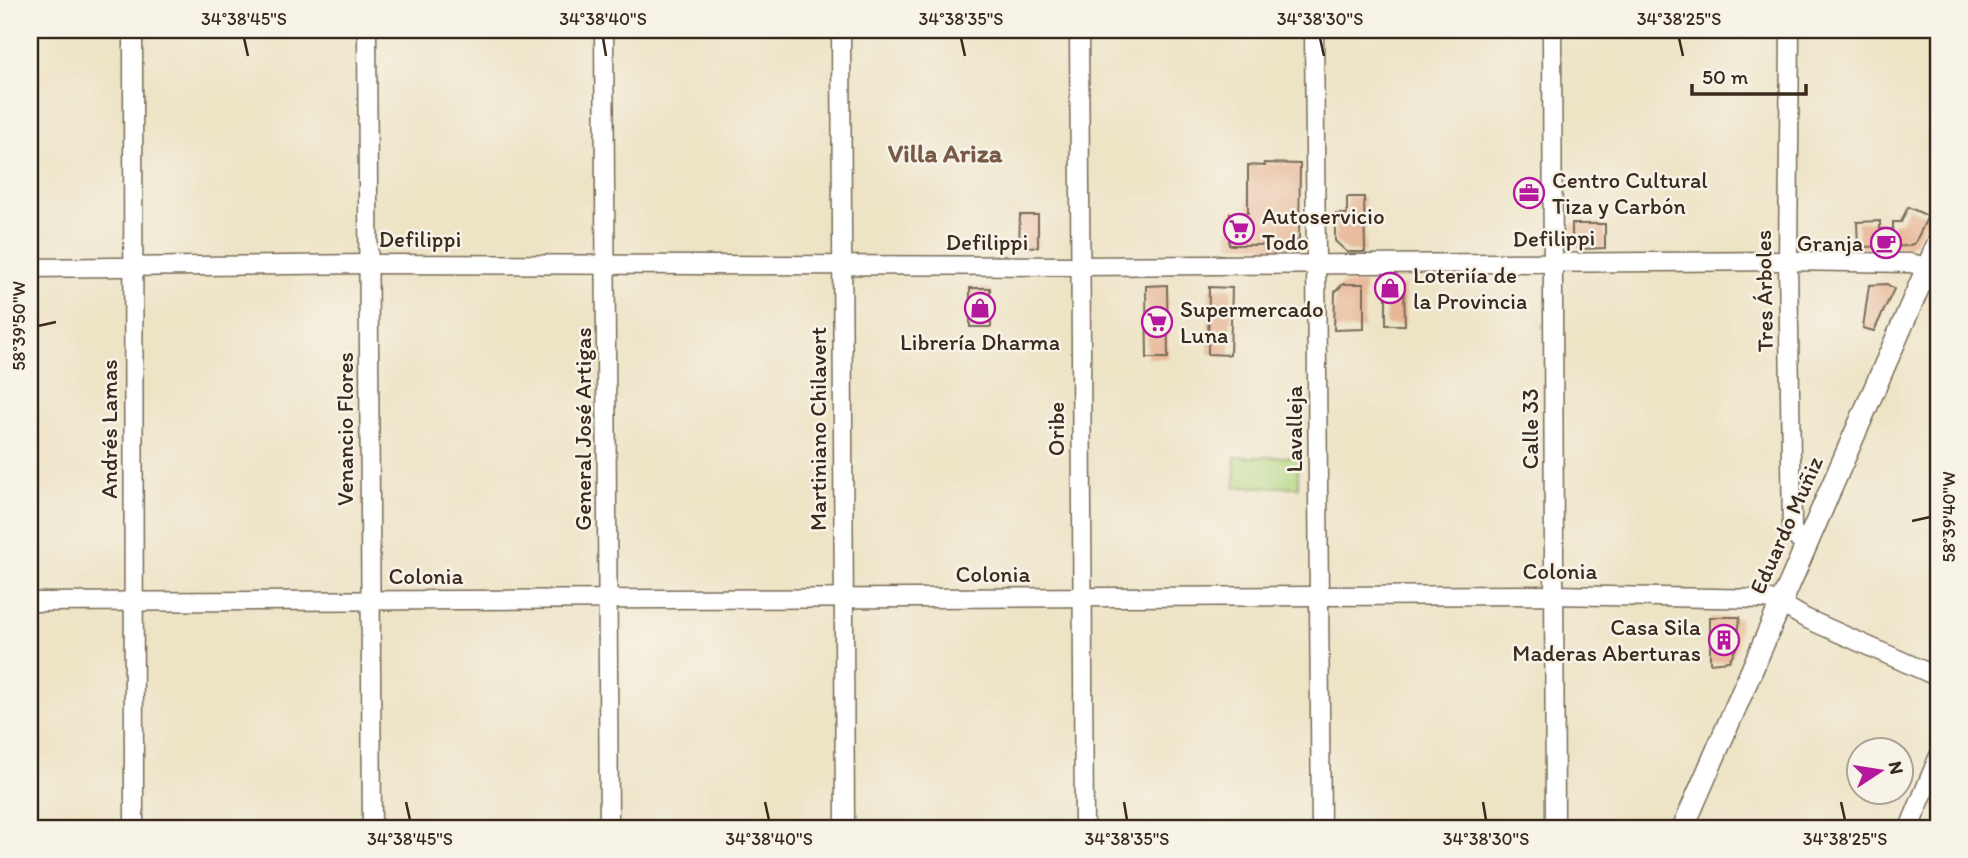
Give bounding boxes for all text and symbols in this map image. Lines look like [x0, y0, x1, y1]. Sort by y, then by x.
text: 34°38'45"S [201, 8, 287, 30]
text: 34°38'40"S [559, 8, 647, 30]
text: 34°38'35"S [919, 8, 1003, 30]
text: 34°38'30"S [1277, 8, 1363, 30]
text: 34°38'25"S [1637, 8, 1721, 30]
scale bar [1692, 52, 1805, 96]
text: 50 m [1702, 64, 1749, 89]
district label: Villa Ariza [888, 137, 1003, 169]
place label: Centro Cultural Tiza y Carbón [1552, 166, 1708, 220]
office icon: Centro Cultural Tiza y Carbón [1512, 176, 1546, 210]
place label: Autoservicio Todo [1262, 202, 1385, 256]
supermarket icon: Autoservicio Todo [1222, 212, 1256, 246]
street label: Defilippi [1512, 223, 1596, 253]
street label: Defilippi [379, 225, 461, 253]
cafe icon: Granja [1869, 226, 1903, 260]
street label: Defilippi [946, 228, 1028, 256]
place label: Granja [1797, 229, 1863, 257]
street label: Tres Árboles [1749, 230, 1779, 352]
place label: Loteriía de la Provincia [1413, 261, 1527, 315]
shop icon: Loteriía de la Provincia [1373, 271, 1407, 305]
text: 58°39'50"W [8, 281, 30, 371]
shop icon: Librería Dharma [963, 291, 997, 325]
place label: Supermercado Luna [1180, 295, 1324, 349]
supermarket icon: Supermercado Luna [1140, 305, 1174, 339]
street label: General José Artigas [569, 327, 597, 531]
street label: Martiniano Chilavert [804, 327, 832, 531]
place label: Librería Dharma [900, 328, 1060, 356]
street label: Venancio Flores [331, 352, 359, 506]
street label: Andrés Lamas [95, 359, 123, 499]
street label: Lavalleja [1280, 385, 1308, 473]
street label: Calle 33 [1516, 389, 1544, 469]
street label: Oribe [1042, 402, 1070, 456]
street label: Eduardo Muñiz [1743, 451, 1829, 598]
text: 58°39'40"W [1938, 471, 1960, 563]
street label: Colonia [1523, 557, 1597, 585]
street label: Colonia [956, 560, 1030, 588]
street label: Colonia [389, 562, 463, 590]
place label: Casa Sila Maderas Aberturas [1512, 613, 1701, 667]
building icon: Casa Sila Maderas Aberturas [1707, 623, 1741, 657]
north arrow [1846, 736, 1916, 806]
text: N [1884, 759, 1909, 776]
text: 34°38'45"S [367, 828, 453, 850]
text: 34°38'40"S [725, 828, 813, 850]
text: 34°38'35"S [1085, 828, 1169, 850]
text: 34°38'30"S [1443, 828, 1529, 850]
text: 34°38'25"S [1803, 828, 1887, 850]

